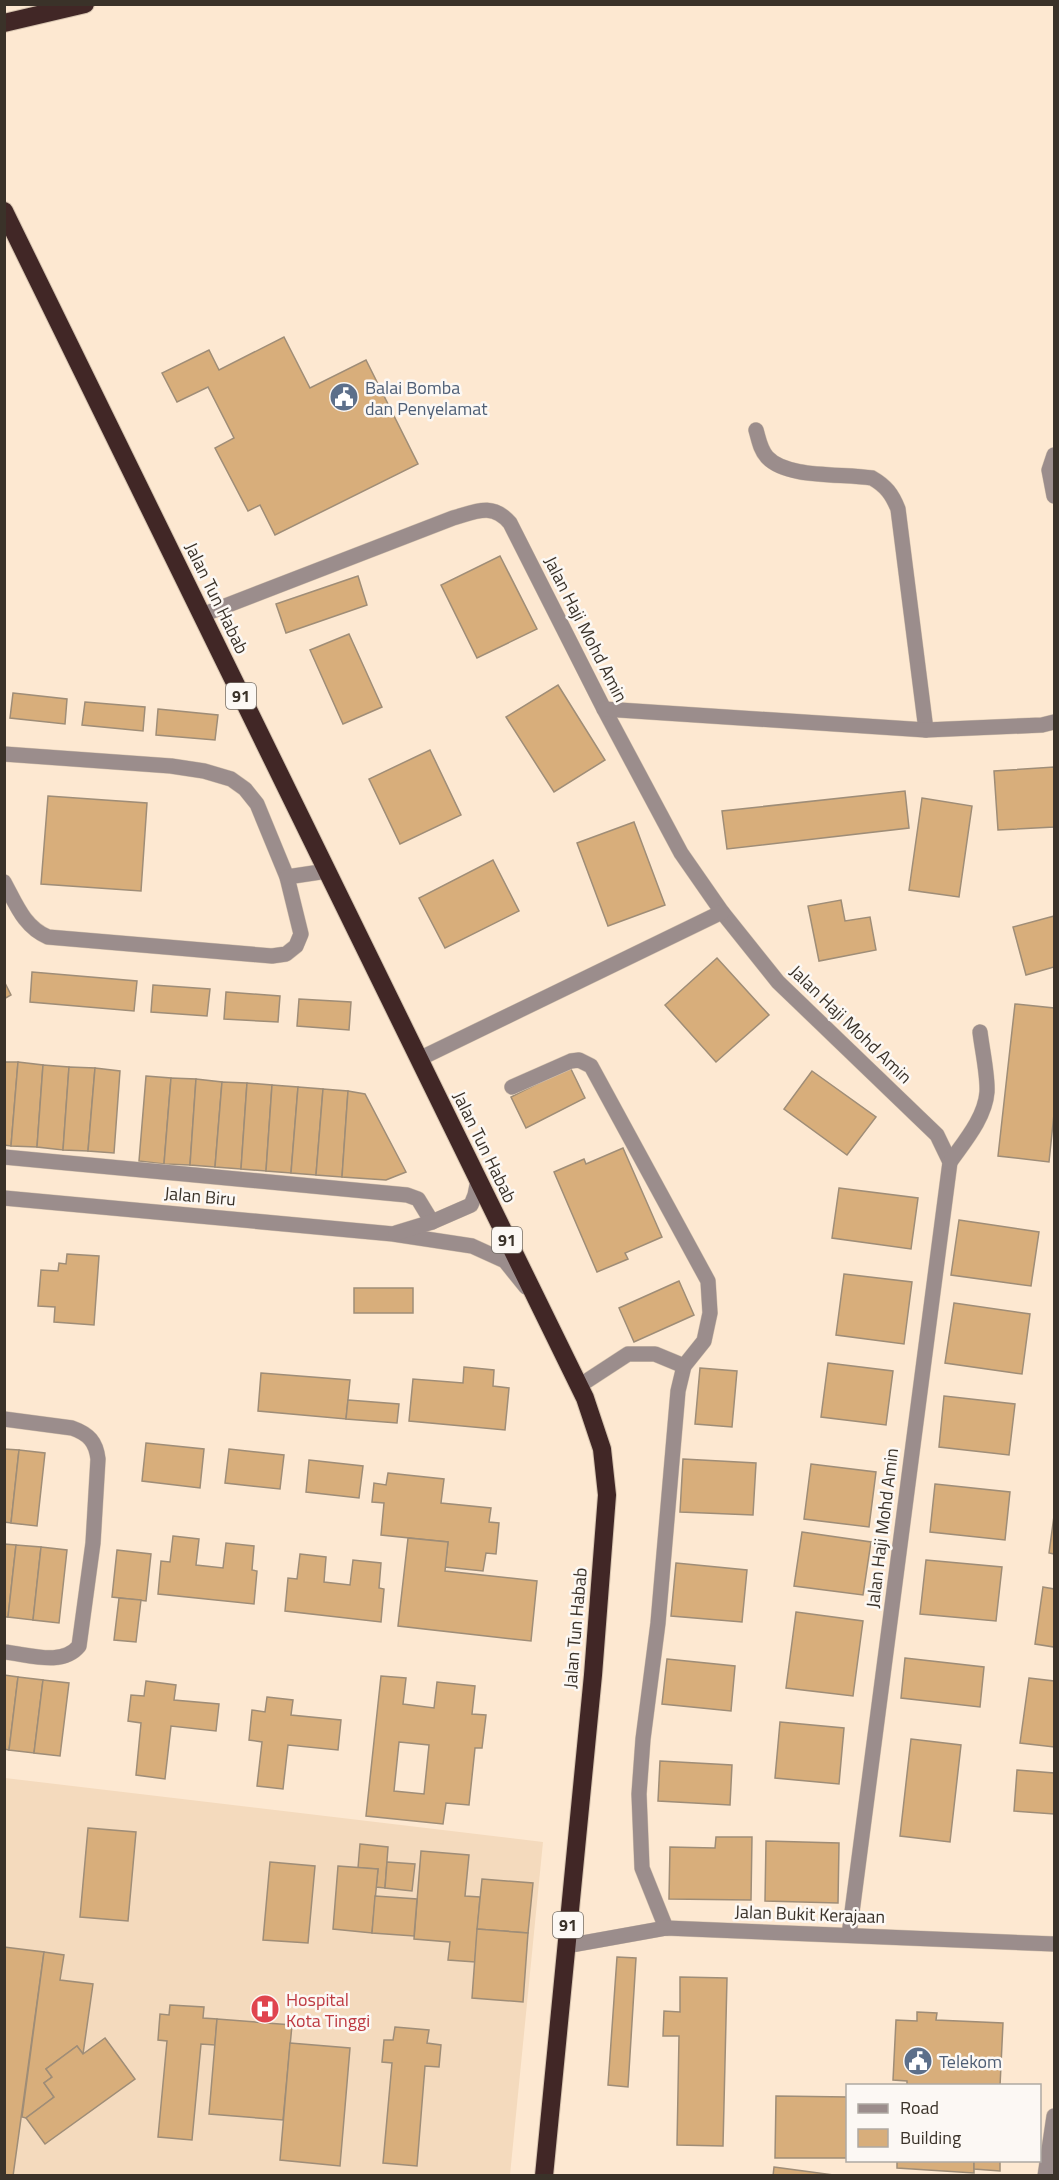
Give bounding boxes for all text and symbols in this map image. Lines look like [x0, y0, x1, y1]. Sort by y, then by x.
place label: Balai Bomba dan Penyelamat [365, 374, 488, 422]
public building icon: Balai Bomba dan Penyelamat [328, 381, 360, 413]
street label: Jalan Tun Habab [178, 538, 256, 658]
street label: Jalan Haji Mohd Amin [537, 551, 635, 707]
road number: 91 [226, 683, 256, 709]
street label: Jalan Haji Mohd Amin [784, 958, 918, 1090]
street label: Jalan Tun Habab [446, 1087, 524, 1207]
street label: Jalan Biru [163, 1179, 237, 1213]
road number: 91 [492, 1227, 522, 1253]
street label: Jalan Haji Mohd Amin [859, 1446, 905, 1610]
street label: Jalan Tun Habab [556, 1566, 594, 1690]
street label: Jalan Bukit Kerajaan [734, 1898, 886, 1930]
road number: 91 [553, 1912, 583, 1938]
place label: Hospital Kota Tinggi [286, 1986, 370, 2034]
hospital icon: Hospital Kota Tinggi [249, 1993, 281, 2025]
public building icon: Telekom [902, 2045, 934, 2077]
place label: Telekom [939, 2048, 1002, 2075]
legend [846, 2084, 1041, 2162]
text: Road [900, 2094, 939, 2121]
text: Building [900, 2124, 961, 2151]

